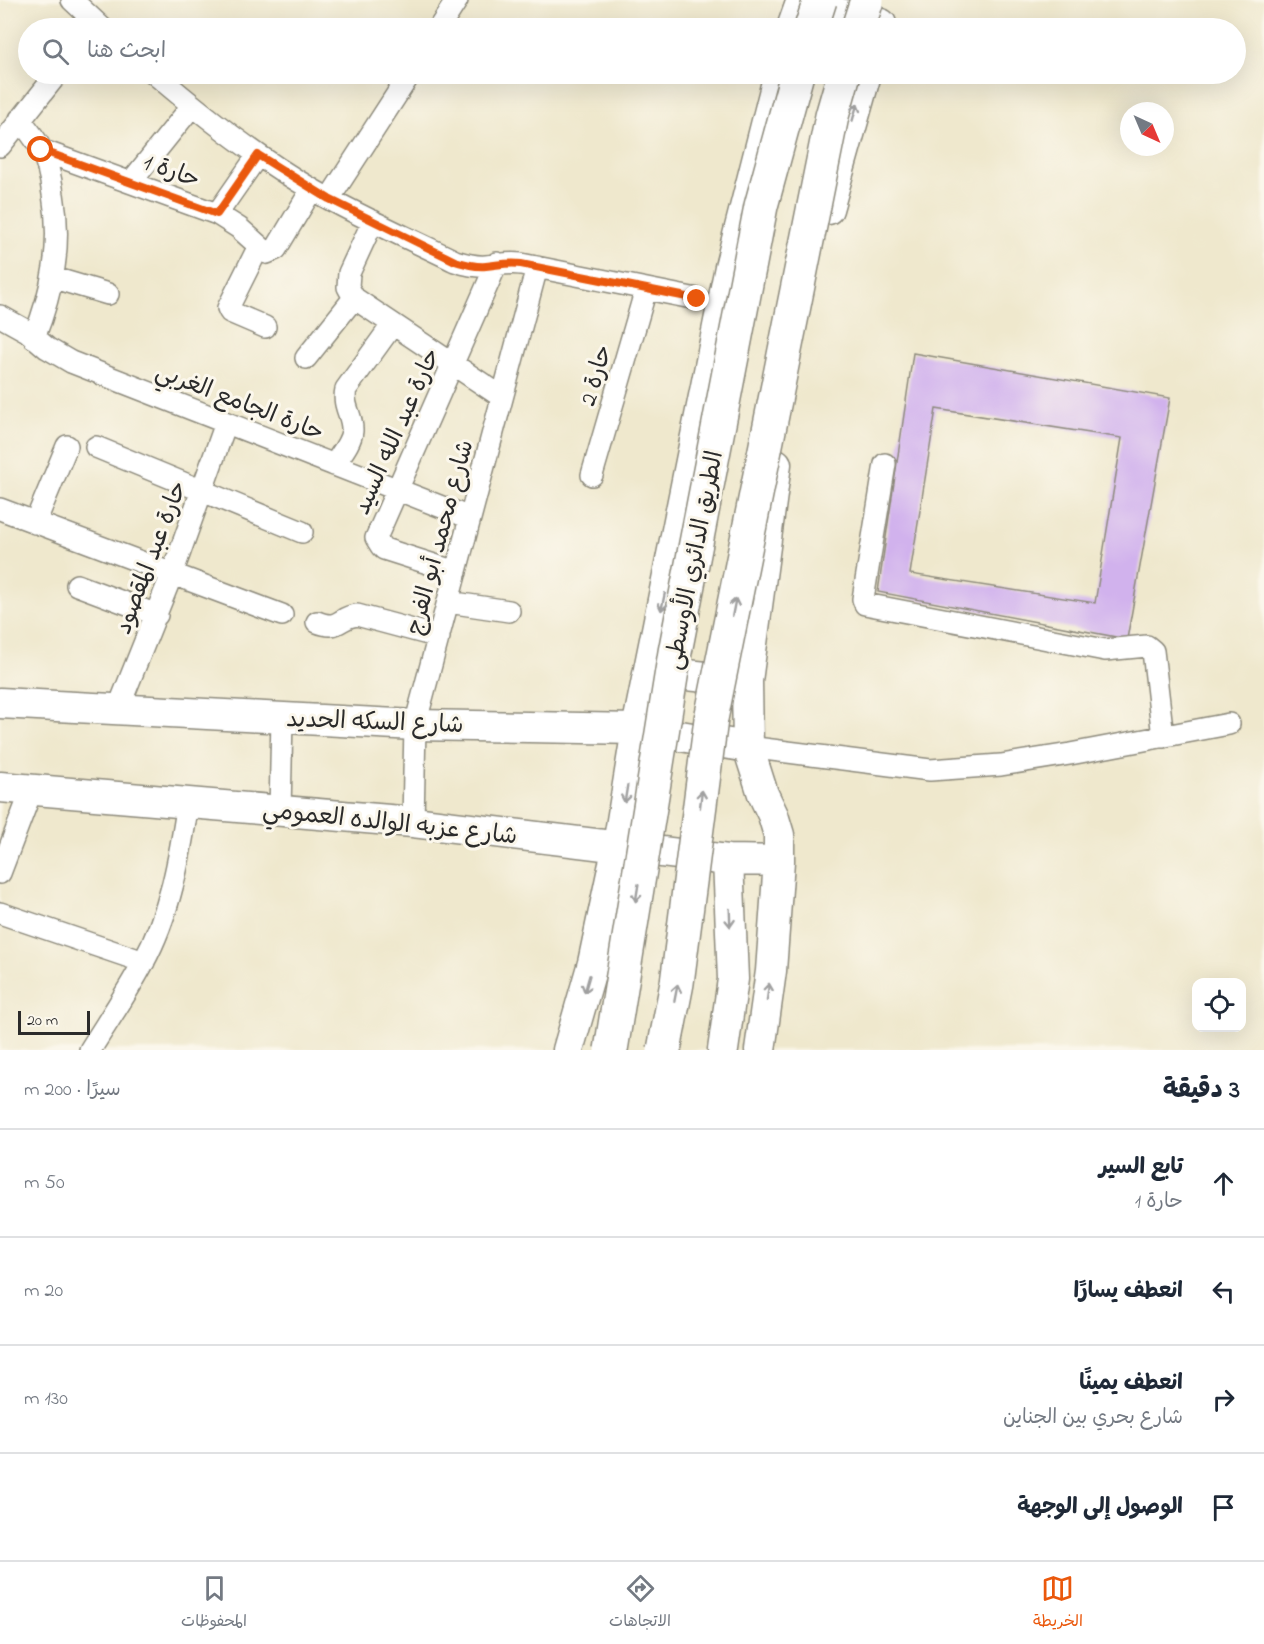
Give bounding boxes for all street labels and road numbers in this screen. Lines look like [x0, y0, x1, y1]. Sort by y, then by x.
street label: حارة 1 [138, 146, 204, 199]
street label: حارة 2 [572, 341, 623, 410]
street label: حارة عبد الله السيد [346, 343, 451, 521]
street label: حارة الجامع الغربي [150, 355, 328, 452]
street label: شارع محمد أبو الفرج [399, 436, 484, 639]
street label: الطريق الدائري الأوسطى [655, 448, 734, 673]
street label: حارة عبد المقصود [107, 476, 198, 640]
street label: شارع السكه الحديد [286, 703, 464, 744]
street label: شارع عزبه الوالده العمومي [261, 794, 519, 856]

